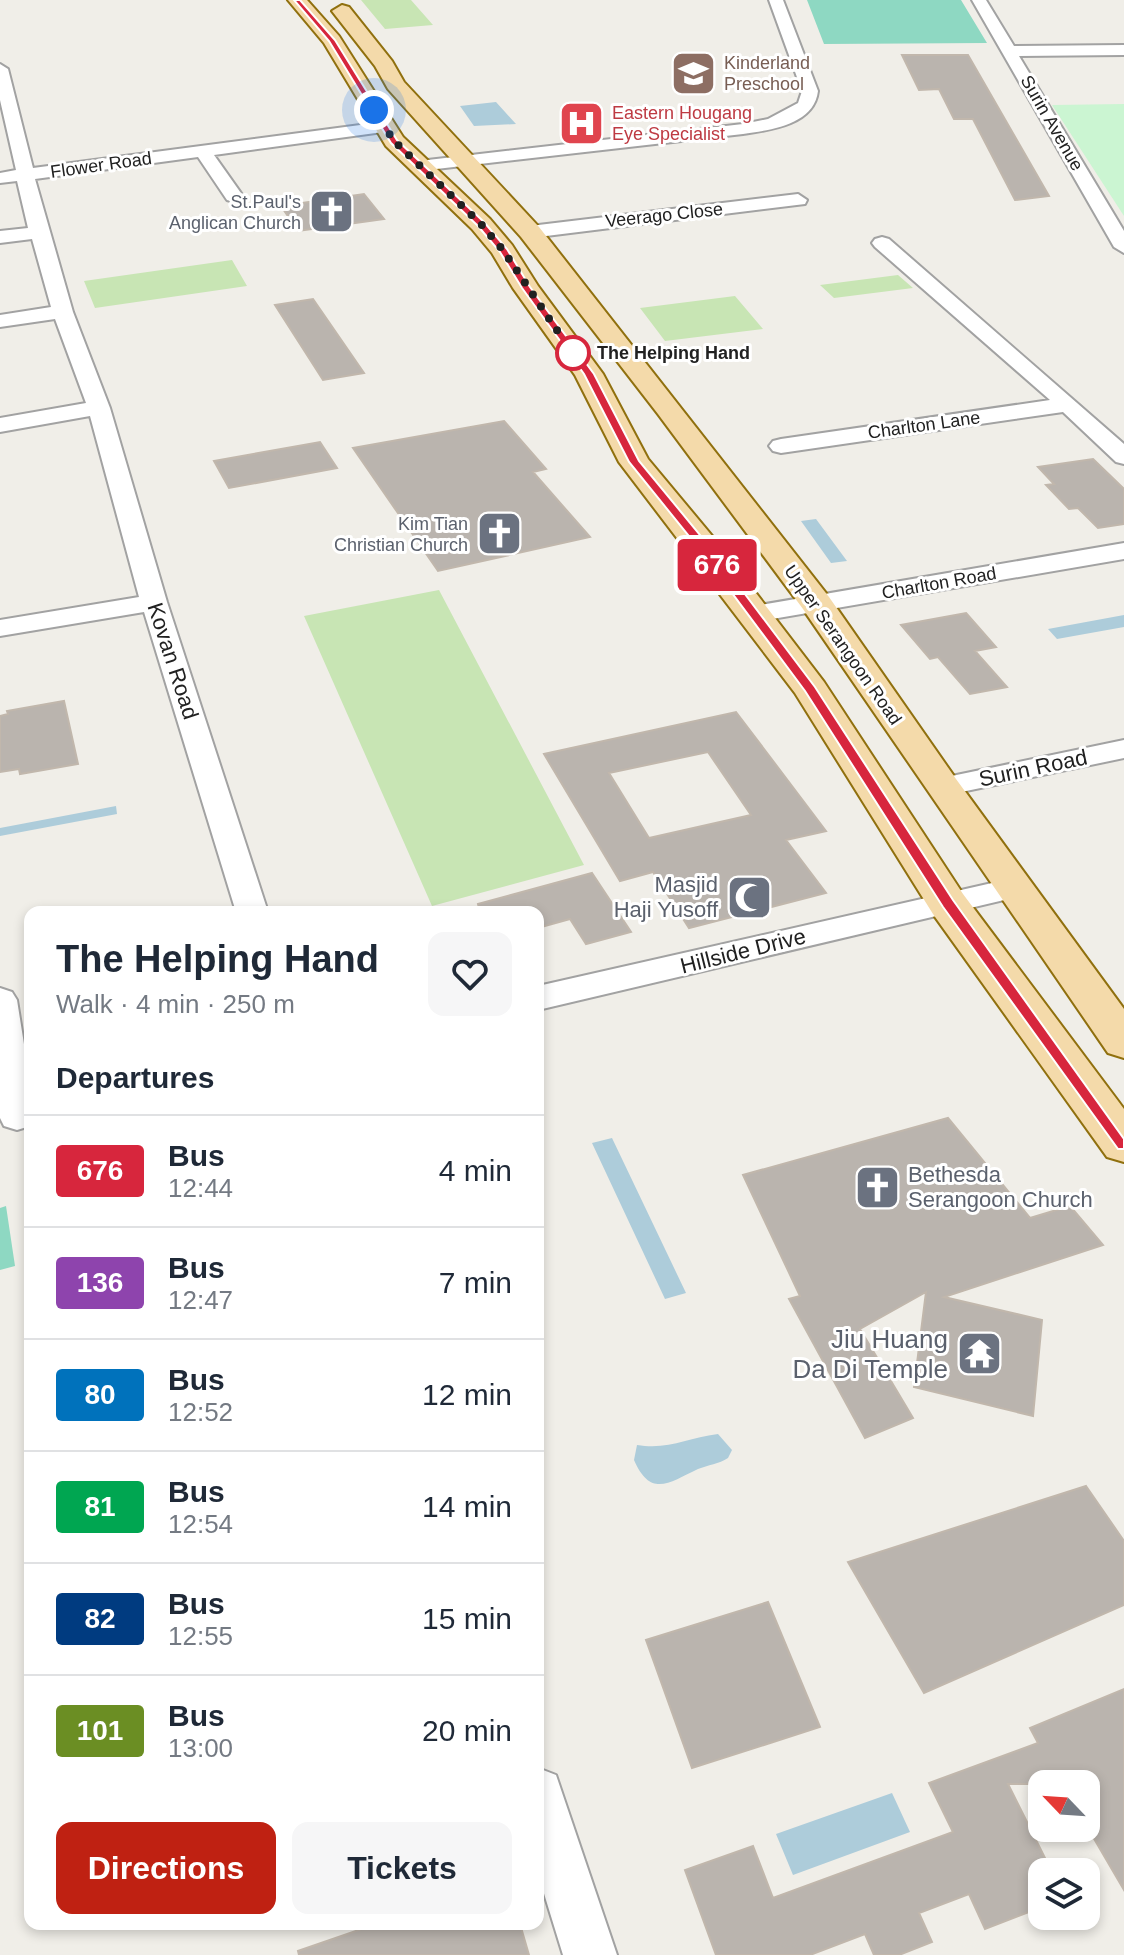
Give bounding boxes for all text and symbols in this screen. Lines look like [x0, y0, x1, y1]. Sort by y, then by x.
school or university icon: Kinderland Preschool [669, 49, 717, 97]
place label: Kinderland Preschool [724, 53, 810, 94]
street label: Surin Avenue [1017, 72, 1087, 174]
your location [354, 90, 394, 130]
hospital icon: Eastern Hougang Eye Specialist [557, 99, 605, 147]
place label: Eastern Hougang Eye Specialist [612, 103, 752, 144]
street label: Flower Road [49, 148, 153, 182]
church icon: St.Paul's Anglican Church [308, 188, 356, 236]
place label: St.Paul's Anglican Church [169, 192, 301, 233]
street label: Veerago Close [604, 199, 724, 231]
marker: The Helping Hand [556, 336, 590, 370]
place label: The Helping Hand [597, 343, 750, 363]
street label: Charlton Lane [867, 407, 981, 443]
church icon: Kim Tian Christian Church [475, 510, 523, 558]
place label: Kim Tian Christian Church [334, 514, 468, 555]
line badge: 676 [671, 539, 763, 591]
text: 676 [694, 549, 740, 580]
street label: Upper Serangoon Road [780, 561, 906, 729]
street label: Charlton Road [880, 563, 998, 603]
street label: Kovan Road [142, 600, 204, 722]
street label: Surin Road [977, 744, 1089, 792]
place label: Masjid Haji Yusoff [614, 872, 719, 922]
mosque icon: Masjid Haji Yusoff [725, 873, 773, 921]
street label: Hillside Drive [678, 923, 808, 979]
button: heart [428, 932, 512, 1016]
text: The Helping Hand [56, 938, 379, 980]
text: Walk · 4 min · 250 m [56, 989, 295, 1019]
text: Departures [56, 1061, 214, 1094]
text: Bus [168, 1139, 225, 1172]
text: 4 min [439, 1154, 512, 1187]
text: 676 [77, 1155, 123, 1186]
place label: Bethesda Serangoon Church [908, 1162, 1093, 1212]
church icon: Bethesda Serangoon Church [853, 1163, 901, 1211]
text: 12:44 [168, 1173, 233, 1203]
text: Bus [168, 1251, 225, 1284]
text: 7 min [439, 1266, 512, 1299]
text: 136 [77, 1267, 123, 1298]
text: 12:47 [168, 1285, 233, 1315]
place label: Jiu Huang Da Di Temple [792, 1324, 948, 1384]
temple icon: Jiu Huang Da Di Temple [955, 1330, 1003, 1378]
text: Bus [168, 1363, 225, 1396]
text: 12 min [422, 1378, 512, 1411]
text: 80 [84, 1379, 116, 1410]
text: 12:52 [168, 1397, 233, 1427]
text: Bus [168, 1475, 225, 1508]
text: 14 min [422, 1490, 512, 1523]
text: 81 [84, 1491, 116, 1522]
text: 12:54 [168, 1509, 233, 1539]
text: Bus [168, 1587, 225, 1620]
text: 15 min [422, 1602, 512, 1635]
text: 82 [84, 1603, 116, 1634]
text: 12:55 [168, 1621, 233, 1651]
text: Bus [168, 1699, 225, 1732]
text: 20 min [422, 1714, 512, 1747]
text: 101 [77, 1715, 123, 1746]
text: 13:00 [168, 1733, 233, 1763]
north arrow [1028, 1770, 1100, 1842]
map controls [1028, 1770, 1100, 1930]
button: Directions [56, 1822, 276, 1914]
button: Tickets [292, 1822, 512, 1914]
button: layers [1028, 1858, 1100, 1930]

